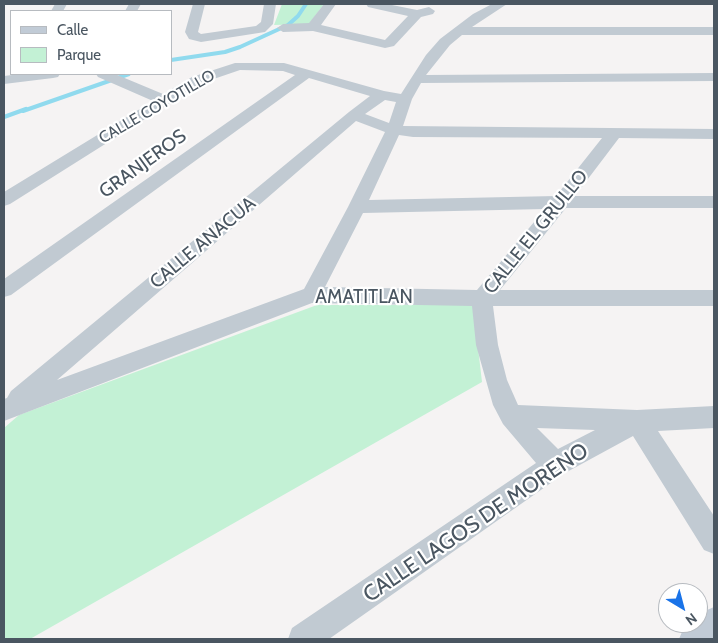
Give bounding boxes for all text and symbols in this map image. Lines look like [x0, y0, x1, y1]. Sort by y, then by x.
legend [10, 10, 172, 75]
text: Calle [57, 21, 88, 39]
text: Parque [57, 46, 101, 64]
street label: CALLE COYOTILLO [96, 66, 218, 148]
street label: GRANJEROS [95, 125, 191, 203]
street label: CALLE EL GRULLO [479, 165, 593, 299]
street label: CALLE ANACUA [146, 192, 260, 294]
street label: AMATITLAN [315, 286, 413, 308]
street label: CALLE LAGOS DE MORENO [358, 438, 594, 608]
north arrow [658, 583, 708, 633]
text: N [682, 609, 701, 629]

